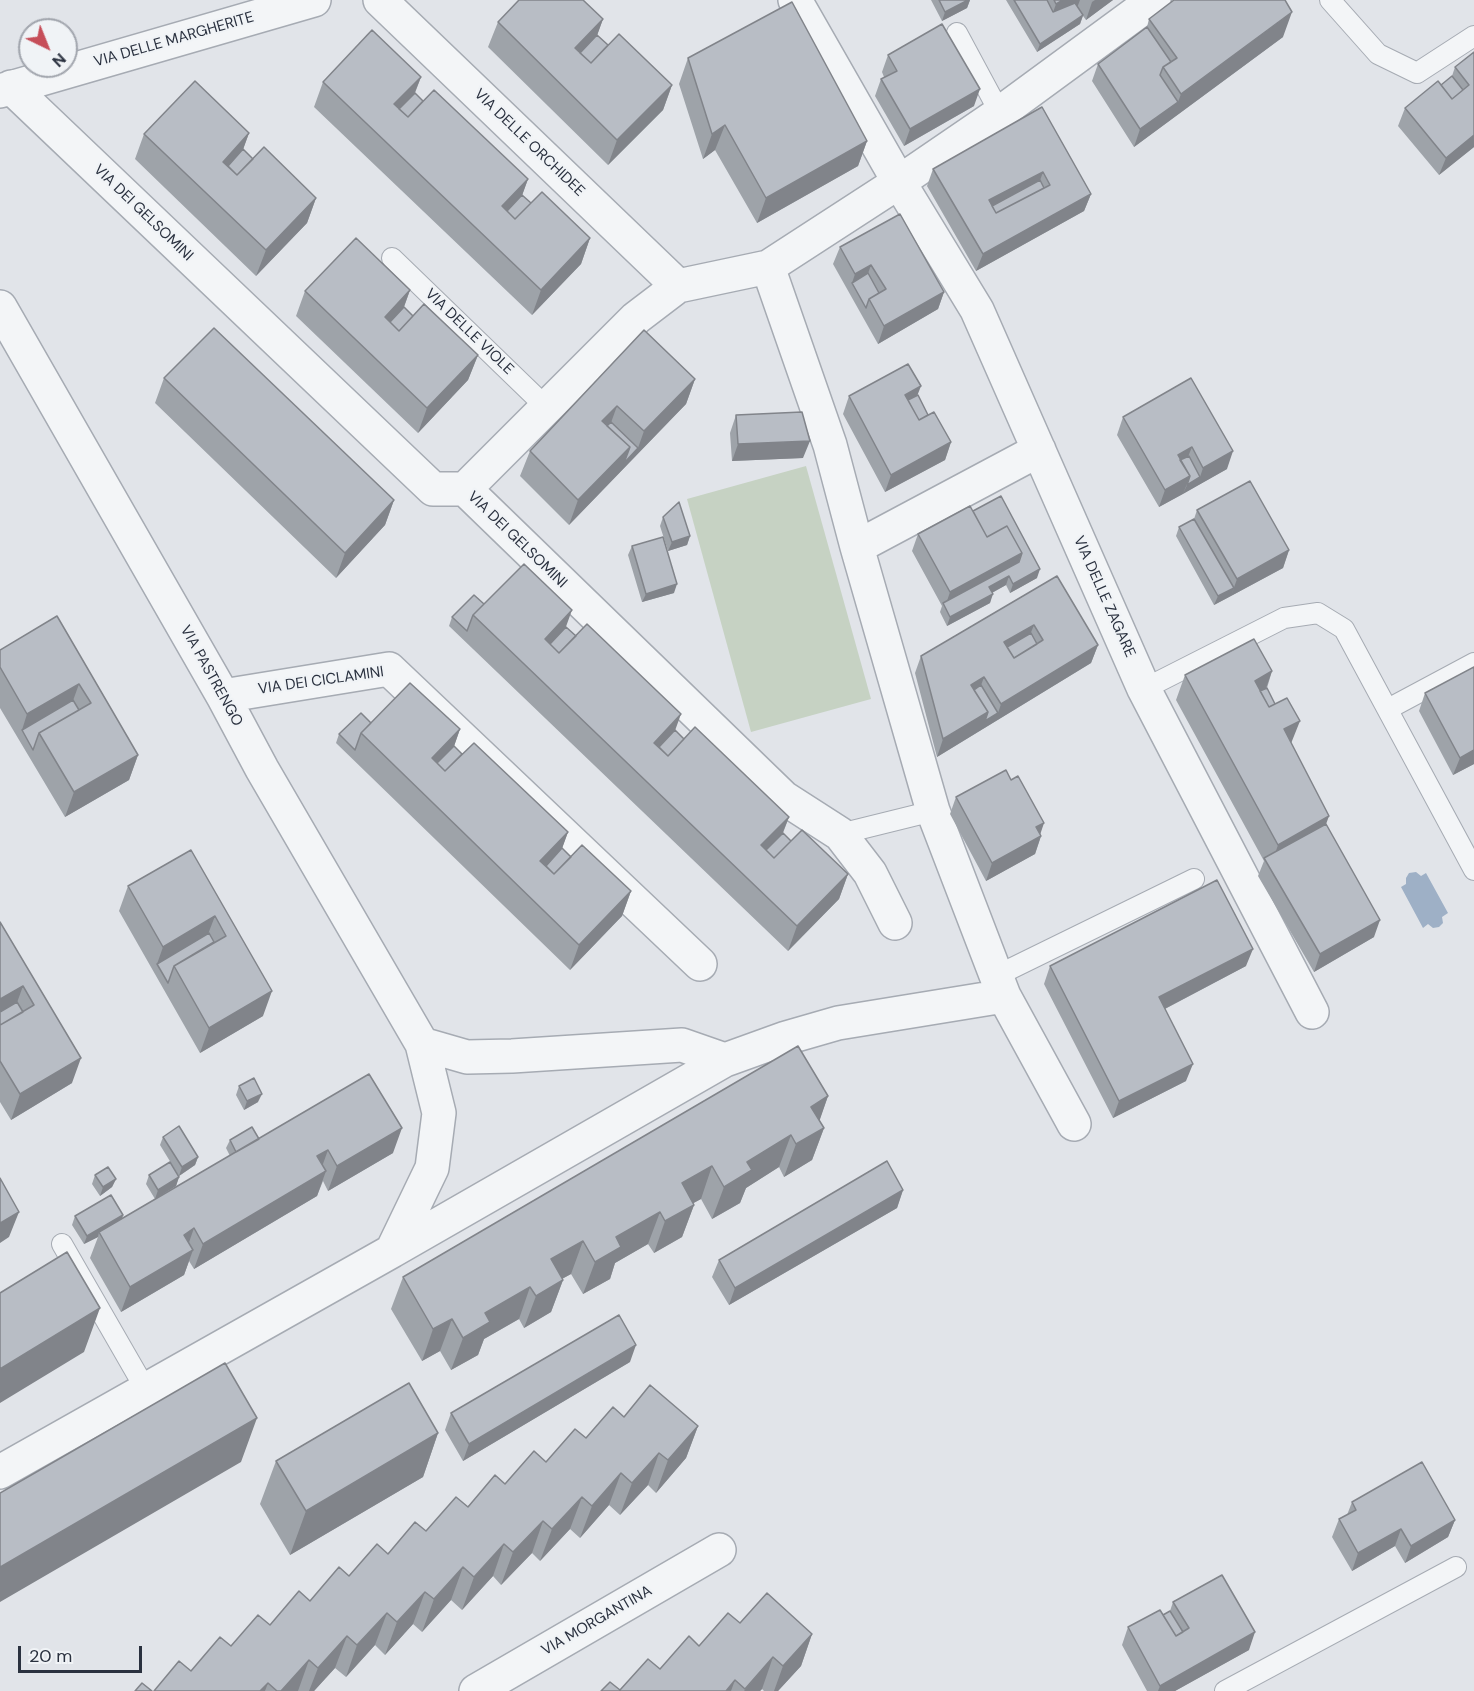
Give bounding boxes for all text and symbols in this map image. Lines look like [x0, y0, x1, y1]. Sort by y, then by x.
street label: VIA DELLE MARGHERITE [92, 9, 256, 71]
north arrow [18, 18, 78, 78]
text: N [48, 48, 71, 72]
street label: VIA DELLE ORCHIDEE [470, 86, 588, 200]
street label: VIA DEI GELSOMINI [89, 161, 197, 265]
street label: VIA DELLE VIOLE [421, 285, 517, 379]
street label: VIA DEI GELSOMINI [463, 488, 571, 592]
street label: VIA DELLE ZAGARE [1069, 534, 1139, 660]
street label: VIA PASTRENGO [176, 622, 246, 730]
street label: VIA DEI CICLAMINI [257, 663, 385, 699]
street label: VIA MORGANTINA [539, 1582, 655, 1660]
scale bar [21, 1634, 146, 1672]
text: 20 m [29, 1644, 72, 1668]

